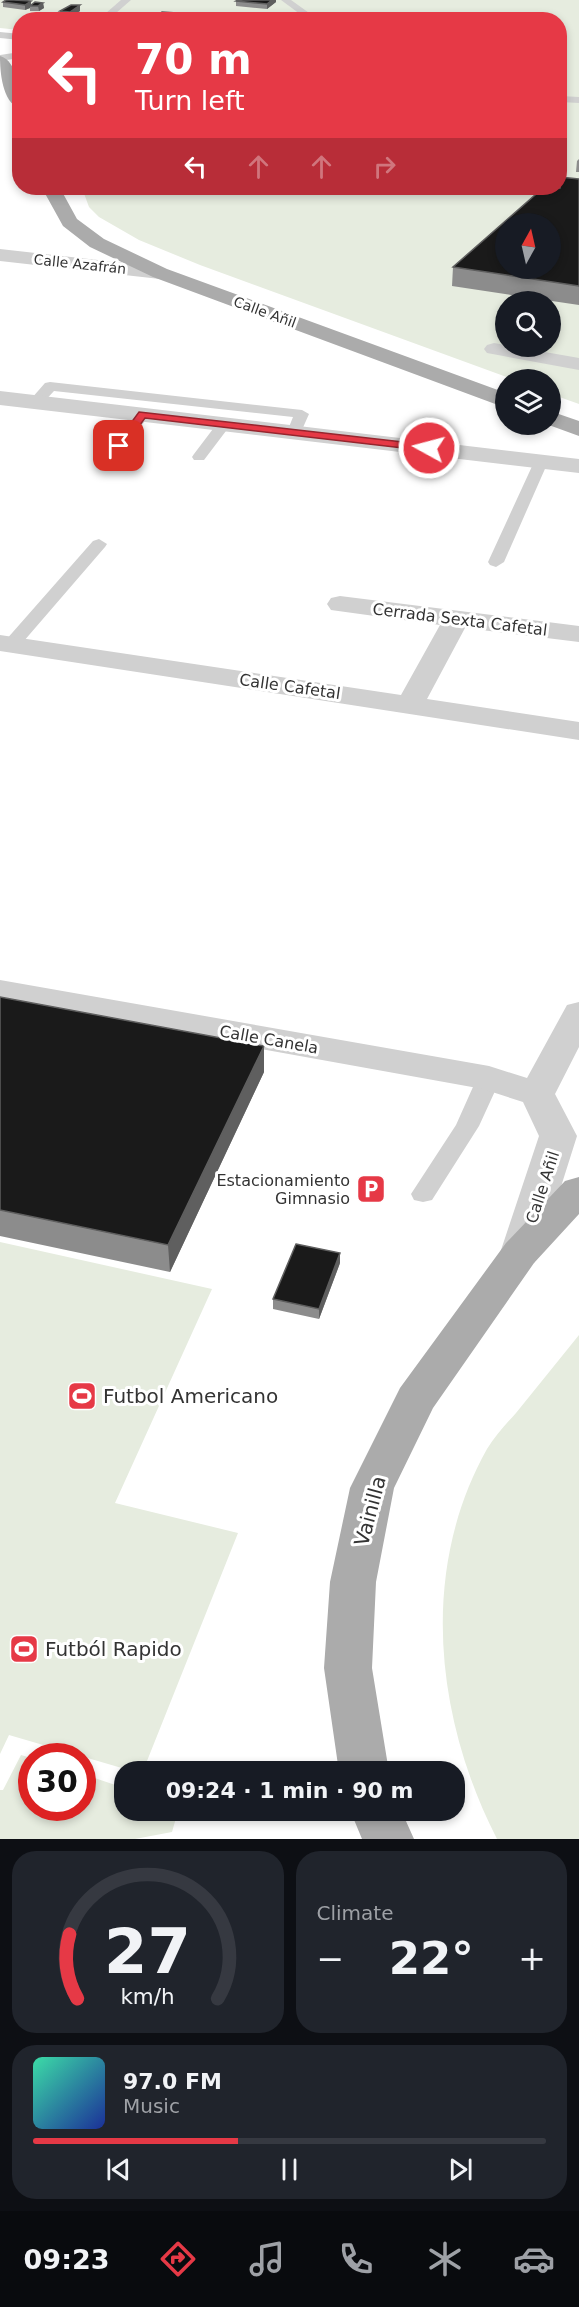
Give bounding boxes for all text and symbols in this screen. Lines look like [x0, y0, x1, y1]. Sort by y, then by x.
text: 70 m [135, 35, 252, 84]
icon: left [36, 36, 114, 114]
text: Turn left [135, 85, 245, 116]
icon: left [179, 150, 212, 183]
icon: ahead [242, 150, 275, 183]
icon: ahead [305, 150, 338, 183]
icon: right [368, 150, 401, 183]
north arrow [495, 213, 561, 279]
map controls [495, 213, 561, 435]
street label: Calle Azafrán [33, 251, 127, 277]
button: search [495, 291, 561, 357]
street label: Calle Añil [232, 293, 298, 331]
button: layers [495, 369, 561, 435]
position arrow [397, 416, 461, 480]
pin [93, 420, 144, 471]
icon: arrive [102, 429, 135, 462]
street label: Cerrada Sexta Cafetal [371, 599, 548, 640]
street label: Calle Cafetal [238, 670, 342, 703]
street label: Calle Canela [218, 1021, 320, 1058]
street label: Calle Añil [522, 1149, 563, 1226]
place label: Estacionamiento Gimnasio [216, 1171, 350, 1208]
parking icon: Estacionamiento Gimnasio [355, 1173, 387, 1205]
sports icon: Futbol Americano [66, 1380, 98, 1412]
place label: Futbol Americano [103, 1384, 278, 1408]
street label: Vainilla [349, 1473, 391, 1549]
sports icon: Futból Rapido [8, 1633, 40, 1665]
place label: Futból Rapido [45, 1637, 182, 1661]
speed limit sign: 30 [18, 1743, 96, 1821]
text: 09:24 · 1 min · 90 m [166, 1778, 413, 1803]
text: Climate [317, 1901, 393, 1925]
text: 27 [104, 1915, 191, 1988]
text: 22° [389, 1932, 474, 1985]
text: − [317, 1939, 344, 1978]
text: + [518, 1939, 546, 1978]
text: km/h [121, 1984, 175, 2009]
text: 97.0 FM [123, 2069, 222, 2094]
text: Music [123, 2094, 180, 2118]
icon: previous [102, 2153, 135, 2186]
icon: pause [273, 2153, 306, 2186]
icon: next [444, 2153, 477, 2186]
icon: directions [157, 2238, 199, 2280]
icon: music [246, 2238, 288, 2280]
icon: phone [335, 2238, 377, 2280]
icon: climate [424, 2238, 466, 2280]
icon: car [513, 2238, 555, 2280]
text: 09:23 [24, 2244, 110, 2275]

